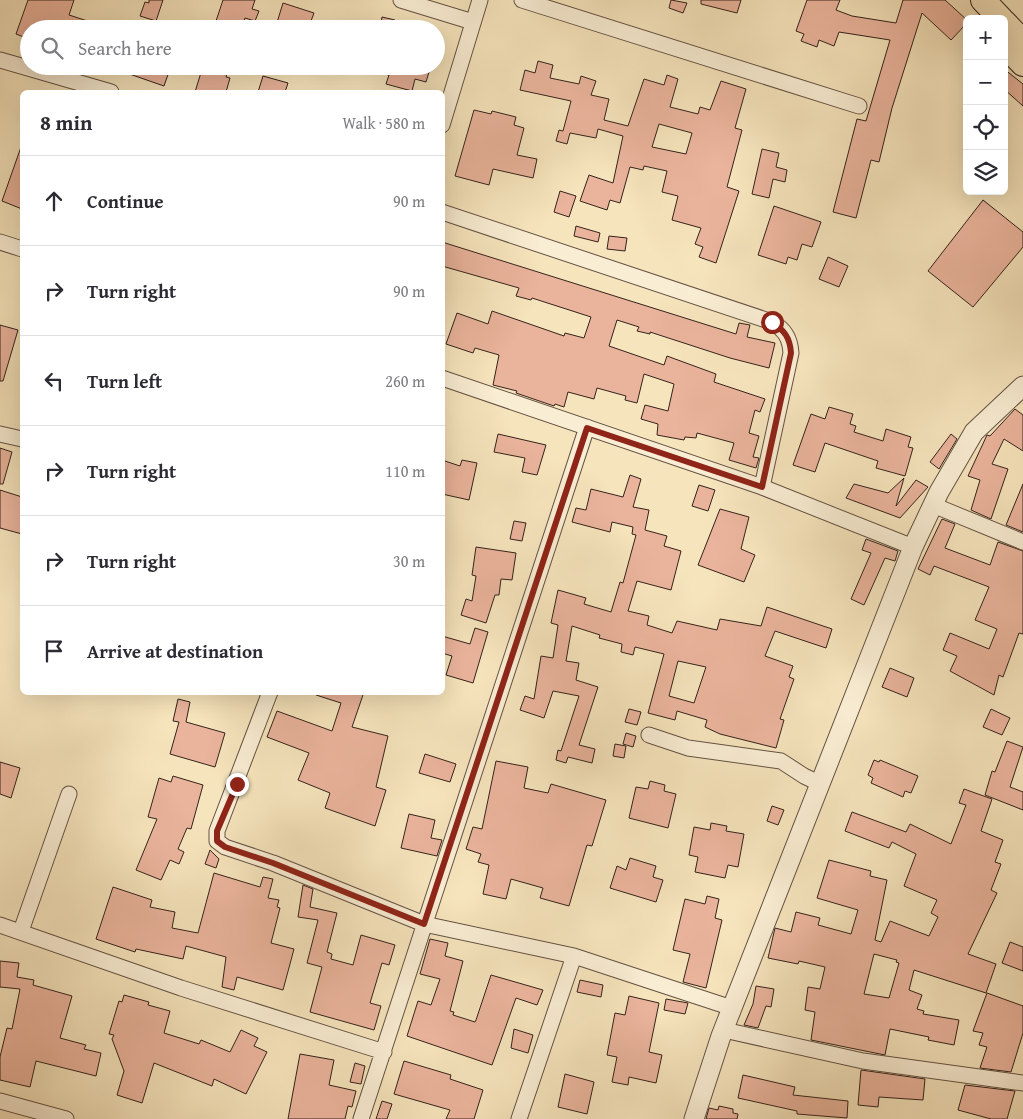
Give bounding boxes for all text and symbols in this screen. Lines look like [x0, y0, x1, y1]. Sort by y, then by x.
map controls [963, 15, 1008, 195]
button: + [963, 15, 1008, 60]
search box [20, 20, 445, 75]
icon: search [38, 34, 66, 62]
text: Search here [78, 34, 172, 62]
button: − [963, 60, 1008, 105]
button: locate [963, 105, 1008, 150]
text: 8 min [40, 107, 92, 138]
text: Walk · 580 m [342, 111, 425, 135]
button: layers [963, 150, 1008, 195]
icon: ahead [40, 187, 68, 215]
text: Continue [87, 187, 164, 215]
text: 90 m [393, 189, 425, 213]
icon: right [40, 277, 68, 305]
text: Turn right [87, 277, 176, 305]
text: 90 m [393, 279, 425, 303]
route start [761, 311, 784, 334]
icon: left [40, 367, 68, 395]
text: Turn left [87, 367, 162, 395]
text: 260 m [385, 369, 425, 393]
icon: right [40, 457, 68, 485]
text: Turn right [87, 457, 176, 485]
text: 110 m [385, 459, 425, 483]
icon: right [40, 547, 68, 575]
text: Turn right [87, 547, 176, 575]
text: 30 m [393, 549, 425, 573]
icon: arrive [40, 637, 68, 665]
text: Arrive at destination [87, 637, 263, 665]
route end [226, 773, 249, 796]

